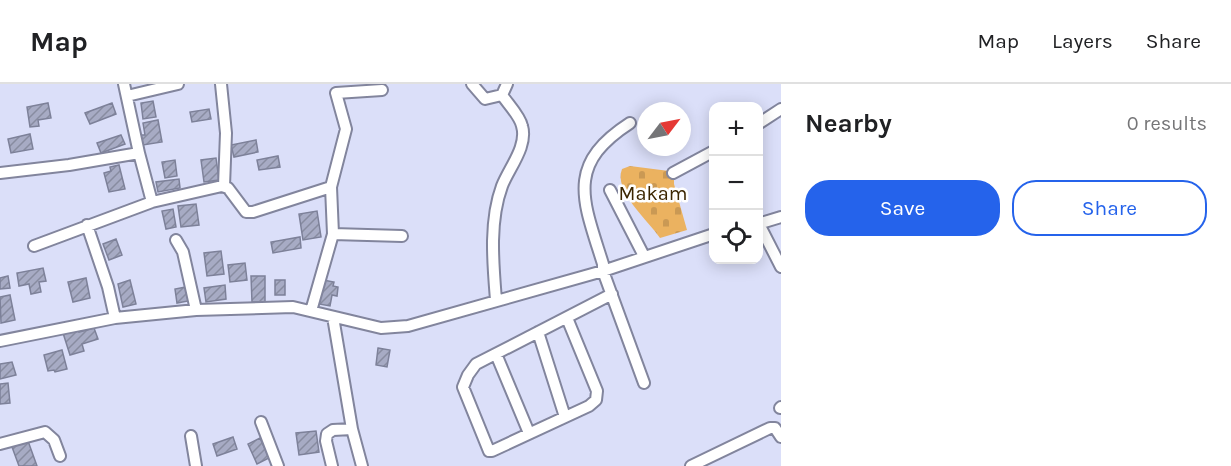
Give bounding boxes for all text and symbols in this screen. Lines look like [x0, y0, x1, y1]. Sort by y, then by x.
text: Map [30, 25, 88, 58]
text: Map [977, 29, 1019, 53]
text: Layers [1052, 29, 1113, 53]
text: Share [1146, 29, 1201, 53]
north arrow [637, 102, 691, 156]
map controls [709, 102, 763, 264]
button: + [709, 102, 763, 156]
text: Nearby [805, 108, 892, 139]
text: 0 results [1127, 112, 1207, 135]
button: − [709, 156, 763, 210]
button: Save [805, 180, 1000, 236]
button: Share [1012, 180, 1207, 236]
park label: Makam [619, 182, 687, 205]
button: locate [709, 210, 763, 264]

